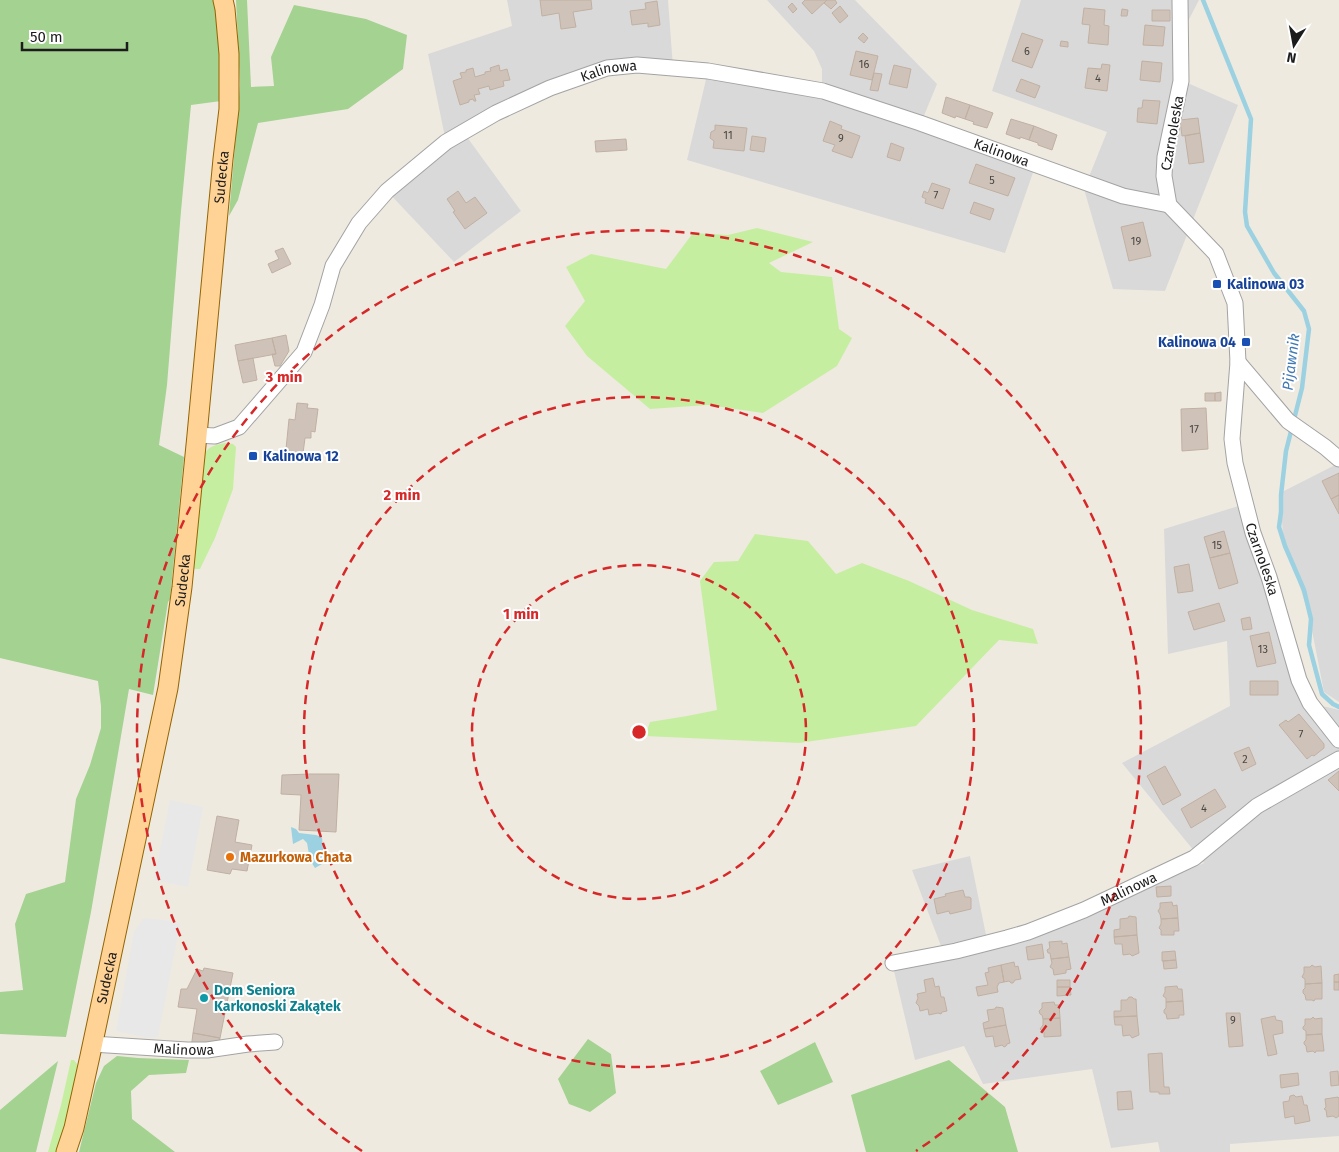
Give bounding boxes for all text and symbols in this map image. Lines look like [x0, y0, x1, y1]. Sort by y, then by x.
scale bar [22, 20, 128, 52]
north arrow [1269, 20, 1319, 70]
text: 50 m [30, 28, 63, 46]
house number: 6 [1024, 45, 1030, 58]
text: N [1285, 48, 1298, 67]
street label: Kalinowa [578, 57, 638, 86]
house number: 16 [859, 58, 869, 71]
house number: 4 [1095, 72, 1101, 85]
street label: Czarnoleska [1158, 94, 1187, 172]
house number: 11 [723, 129, 733, 142]
house number: 9 [838, 132, 844, 145]
street label: Kalinowa [972, 135, 1031, 171]
street label: Sudecka [211, 150, 233, 204]
house number: 5 [989, 174, 995, 187]
house number: 7 [934, 189, 939, 202]
house number: 19 [1131, 235, 1141, 248]
place label: Kalinowa 03 [1227, 276, 1304, 293]
marker: Kalinowa 03 [1211, 278, 1223, 290]
water label: Pijawnik [1279, 332, 1303, 392]
place label: Kalinowa 04 [1158, 334, 1236, 351]
marker: Kalinowa 04 [1240, 336, 1252, 348]
text: 3 min [265, 368, 302, 386]
house number: 17 [1189, 423, 1199, 436]
place label: Kalinowa 12 [263, 448, 339, 465]
marker: Kalinowa 12 [247, 450, 259, 462]
text: 2 min [384, 486, 420, 504]
street label: Czarnoleska [1242, 521, 1282, 598]
house number: 15 [1212, 539, 1223, 552]
street label: Sudecka [171, 553, 194, 608]
text: 1 min [503, 605, 539, 623]
house number: 13 [1258, 643, 1268, 656]
centre of rings [630, 723, 648, 741]
house number: 7 [1299, 728, 1304, 741]
house number: 2 [1242, 753, 1248, 766]
house number: 4 [1201, 802, 1207, 815]
place label: Mazurkowa Chata [240, 849, 352, 866]
marker: Mazurkowa Chata [224, 851, 236, 863]
street label: Malinowa [1098, 869, 1160, 910]
street label: Sudecka [93, 950, 121, 1006]
place label: Dom Seniora Karkonoski Zakątek [214, 982, 341, 1015]
marker: Dom Seniora Karkonoski Zakątek [198, 992, 210, 1004]
house number: 9 [1230, 1014, 1236, 1027]
street label: Malinowa [153, 1040, 215, 1059]

